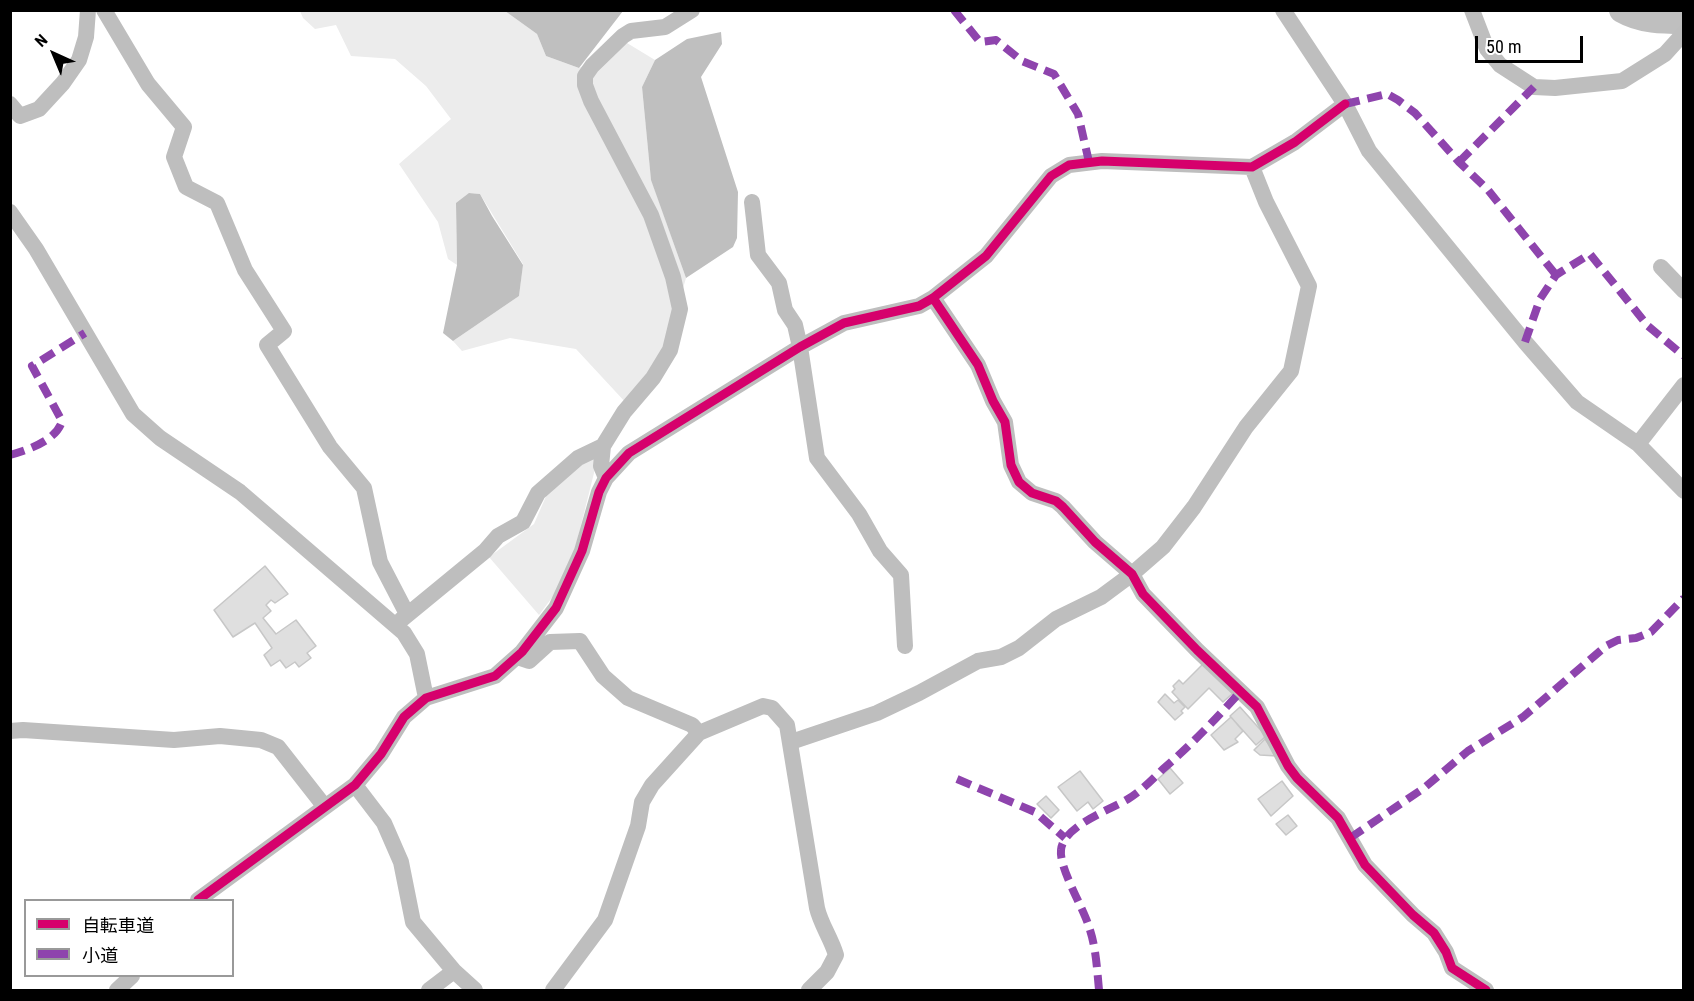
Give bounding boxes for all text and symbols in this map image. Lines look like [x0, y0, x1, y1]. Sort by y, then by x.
north arrow [24, 24, 84, 84]
scale bar [1478, 24, 1586, 62]
text: N [31, 30, 51, 51]
text: 50 m [1486, 36, 1521, 57]
legend [24, 899, 234, 977]
text: 自転車道 [82, 915, 154, 936]
text: 小道 [82, 945, 118, 966]

